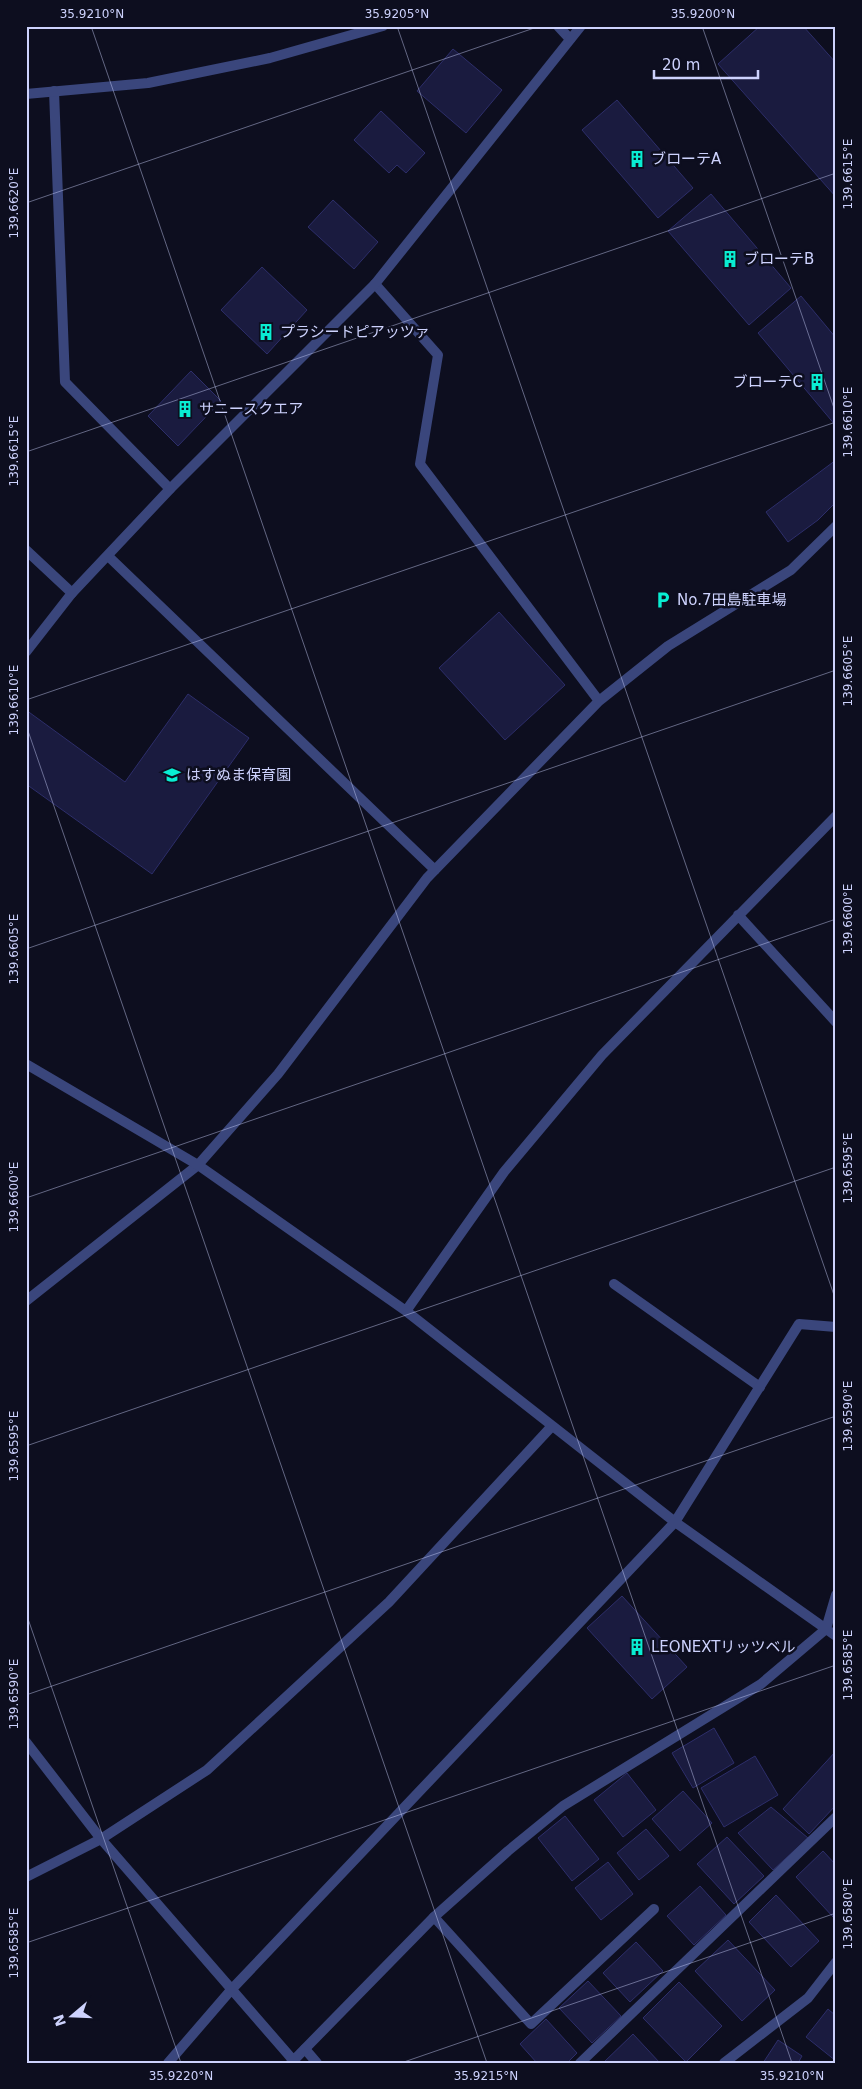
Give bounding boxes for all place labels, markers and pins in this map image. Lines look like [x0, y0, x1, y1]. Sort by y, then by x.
building icon: ブローテA [627, 149, 647, 169]
place label: ブローテA [651, 150, 722, 168]
building icon: ブローテB [720, 249, 740, 269]
place label: ブローテB [744, 250, 814, 268]
building icon: プラシードピアッツァ [256, 322, 276, 342]
place label: プラシードピアッツァ [280, 323, 430, 341]
building icon: ブローテC [807, 372, 827, 392]
place label: ブローテC [733, 373, 803, 391]
building icon: サニースクエア [175, 399, 195, 419]
place label: サニースクエア [199, 400, 303, 418]
parking icon: No.7田島駐車場 [653, 590, 673, 610]
place label: No.7田島駐車場 [677, 591, 786, 609]
school or university icon: はすぬま保育園 [162, 765, 182, 785]
place label: はすぬま保育園 [186, 766, 291, 784]
building icon: LEONEXTリッツベル [627, 1637, 647, 1657]
place label: LEONEXTリッツベル [651, 1638, 796, 1656]

